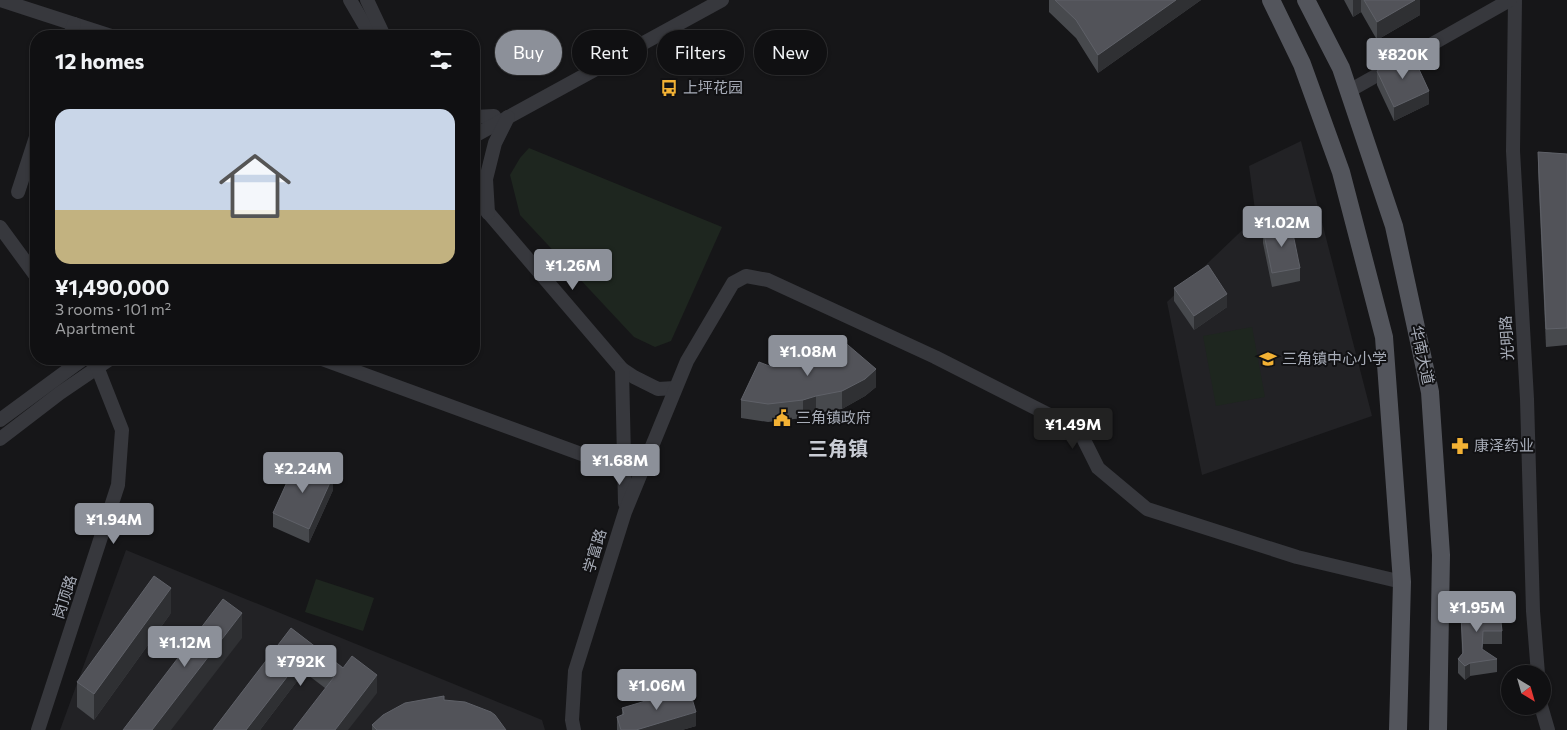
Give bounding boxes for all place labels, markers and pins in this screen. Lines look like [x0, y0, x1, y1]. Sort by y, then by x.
pin: ¥820K [1368, 38, 1438, 80]
bus stop icon: 上坪花园 [659, 78, 679, 98]
place label: 上坪花园 [683, 78, 743, 96]
pin: ¥1.02M [1241, 206, 1323, 248]
pin: ¥1.26M [532, 248, 614, 291]
pin: ¥1.08M [767, 334, 849, 377]
school or university icon: 三角镇中心小学 [1258, 349, 1278, 369]
place label: 三角镇中心小学 [1282, 349, 1387, 367]
public building icon: 三角镇政府 [772, 408, 792, 428]
place label: 三角镇政府 [796, 408, 871, 426]
pin: ¥1.49M [1032, 408, 1114, 450]
pharmacy icon: 康泽药业 [1450, 436, 1470, 456]
place label: 康泽药业 [1474, 436, 1534, 454]
pin: ¥1.68M [579, 444, 661, 486]
pin: ¥2.24M [262, 452, 344, 494]
pin: ¥1.94M [73, 502, 155, 545]
pin: ¥1.95M [1436, 590, 1518, 633]
pin: ¥1.12M [144, 626, 226, 668]
pin: ¥792K [266, 644, 336, 687]
pin: ¥1.06M [616, 668, 698, 711]

